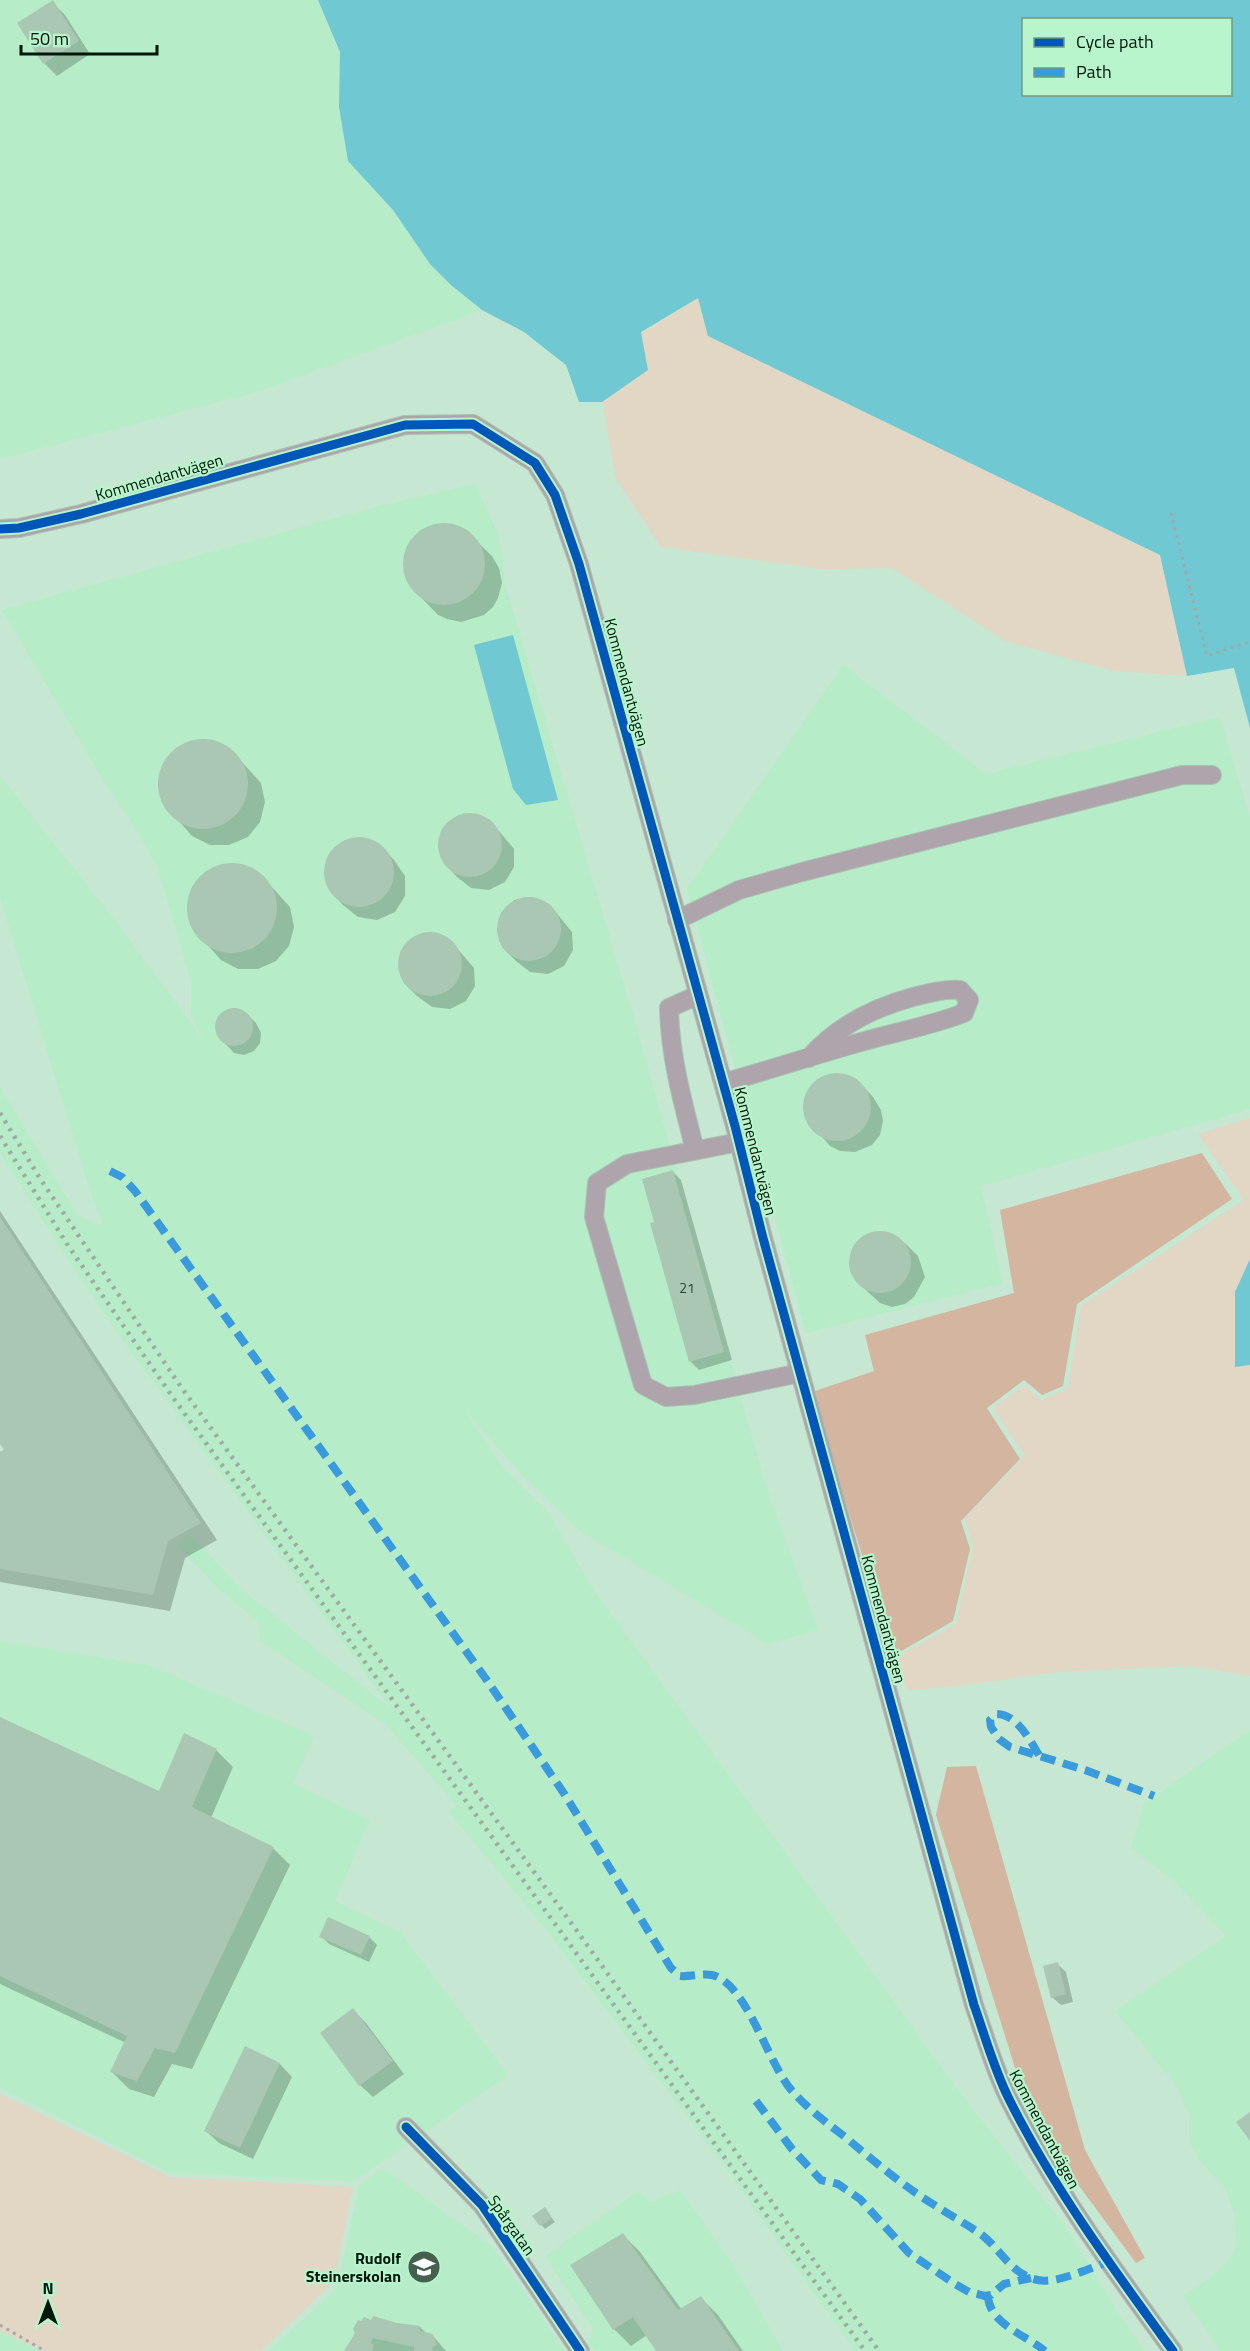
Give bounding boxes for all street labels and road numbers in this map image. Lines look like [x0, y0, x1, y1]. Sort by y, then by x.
street label: Kommendantvägen [92, 447, 226, 507]
street label: Kommendantvägen [598, 615, 656, 749]
street label: Kommendantvägen [728, 1084, 784, 1218]
street label: Kommendantvägen [855, 1552, 913, 1686]
street label: Kommendantvägen [1003, 2065, 1087, 2193]
street label: Spårgatan [482, 2190, 542, 2260]

